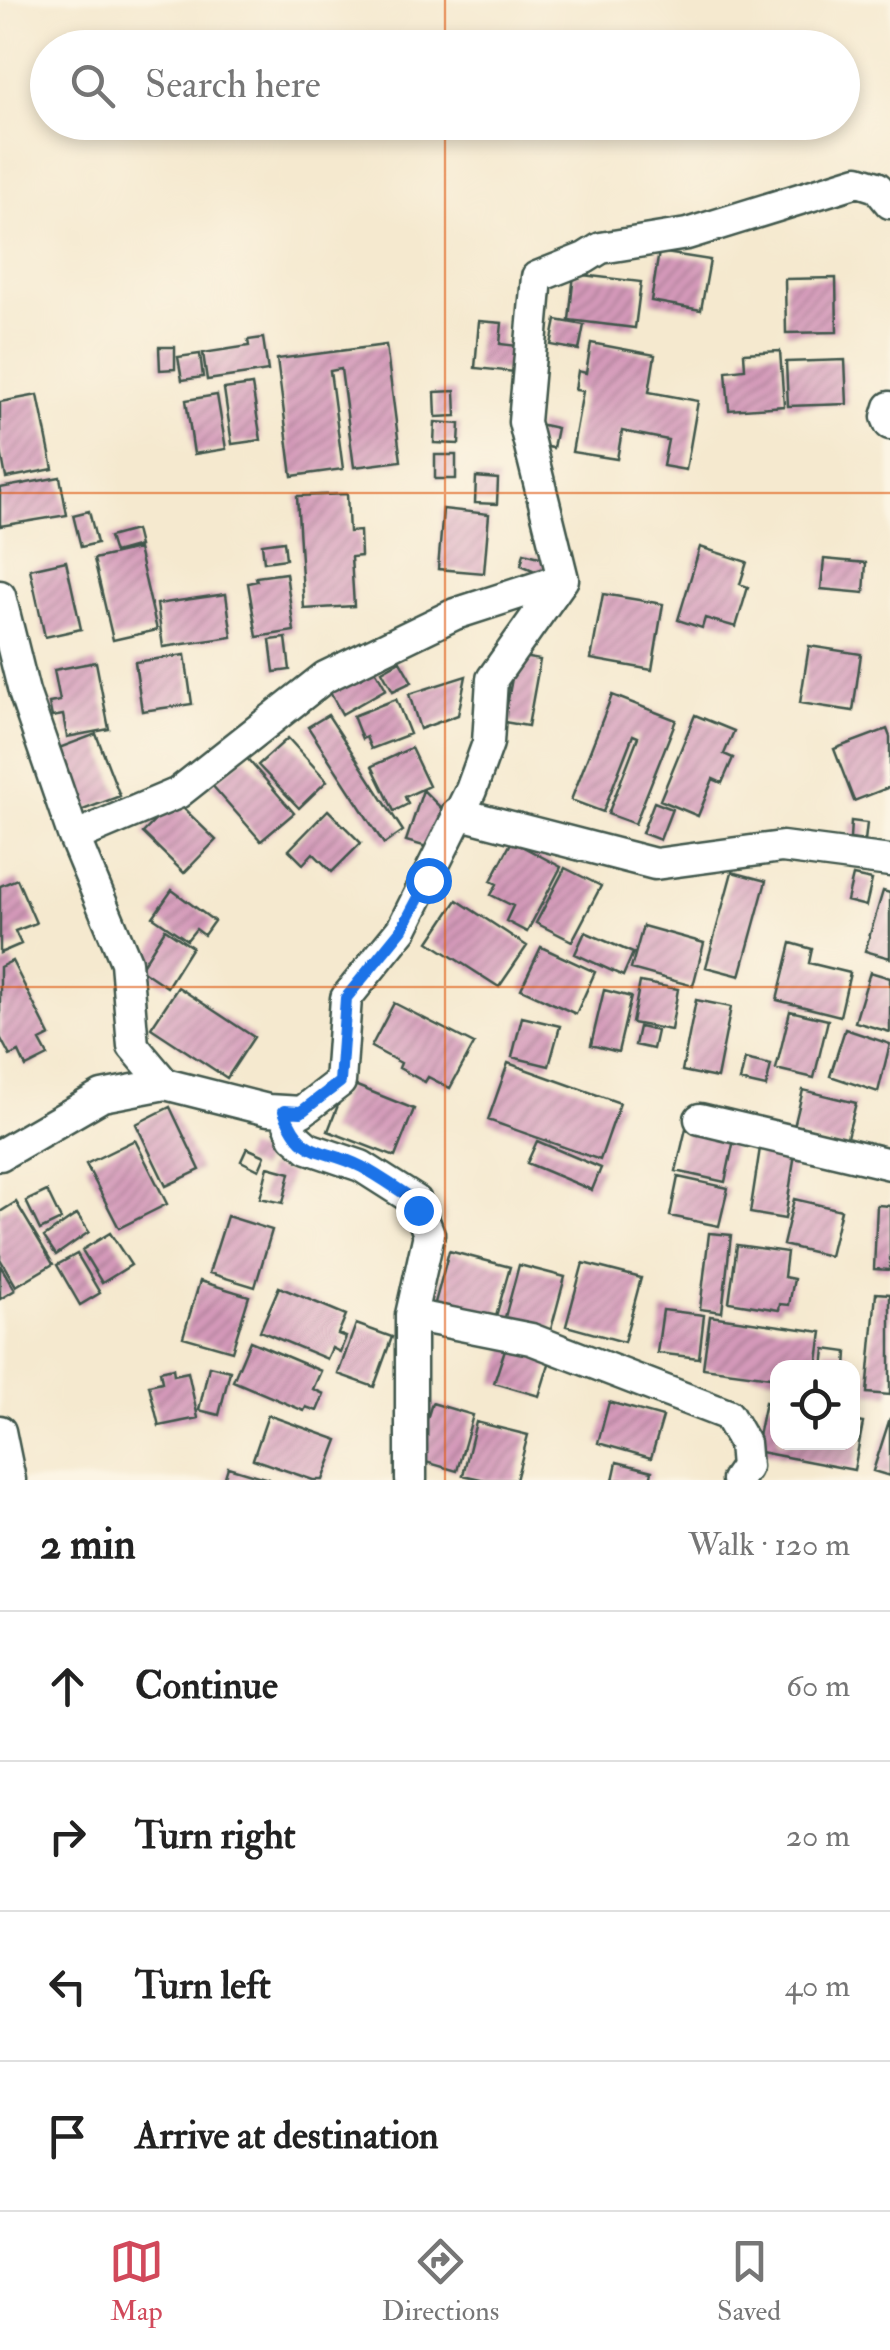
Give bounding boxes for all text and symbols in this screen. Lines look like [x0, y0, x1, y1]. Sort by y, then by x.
search box [30, 30, 860, 140]
icon: search [65, 58, 120, 113]
text: Search here [145, 61, 321, 109]
route start [406, 858, 452, 904]
route end [396, 1188, 442, 1234]
map controls [770, 1360, 860, 1450]
button: locate [770, 1360, 860, 1450]
text: 2 min [40, 1519, 136, 1571]
text: Walk · 120 m [688, 1525, 850, 1565]
icon: ahead [40, 1659, 95, 1714]
text: Continue [135, 1662, 278, 1710]
text: 60 m [786, 1666, 850, 1706]
icon: right [40, 1809, 95, 1864]
text: Turn right [135, 1812, 296, 1860]
text: 20 m [786, 1816, 850, 1856]
icon: left [40, 1959, 95, 2014]
text: Turn left [135, 1962, 271, 2010]
text: 40 m [785, 1966, 850, 2006]
icon: arrive [40, 2109, 95, 2164]
text: Arrive at destination [135, 2112, 439, 2160]
tab: Map [109, 2234, 164, 2329]
tab: Directions [382, 2234, 499, 2329]
tab: Saved [717, 2234, 781, 2329]

